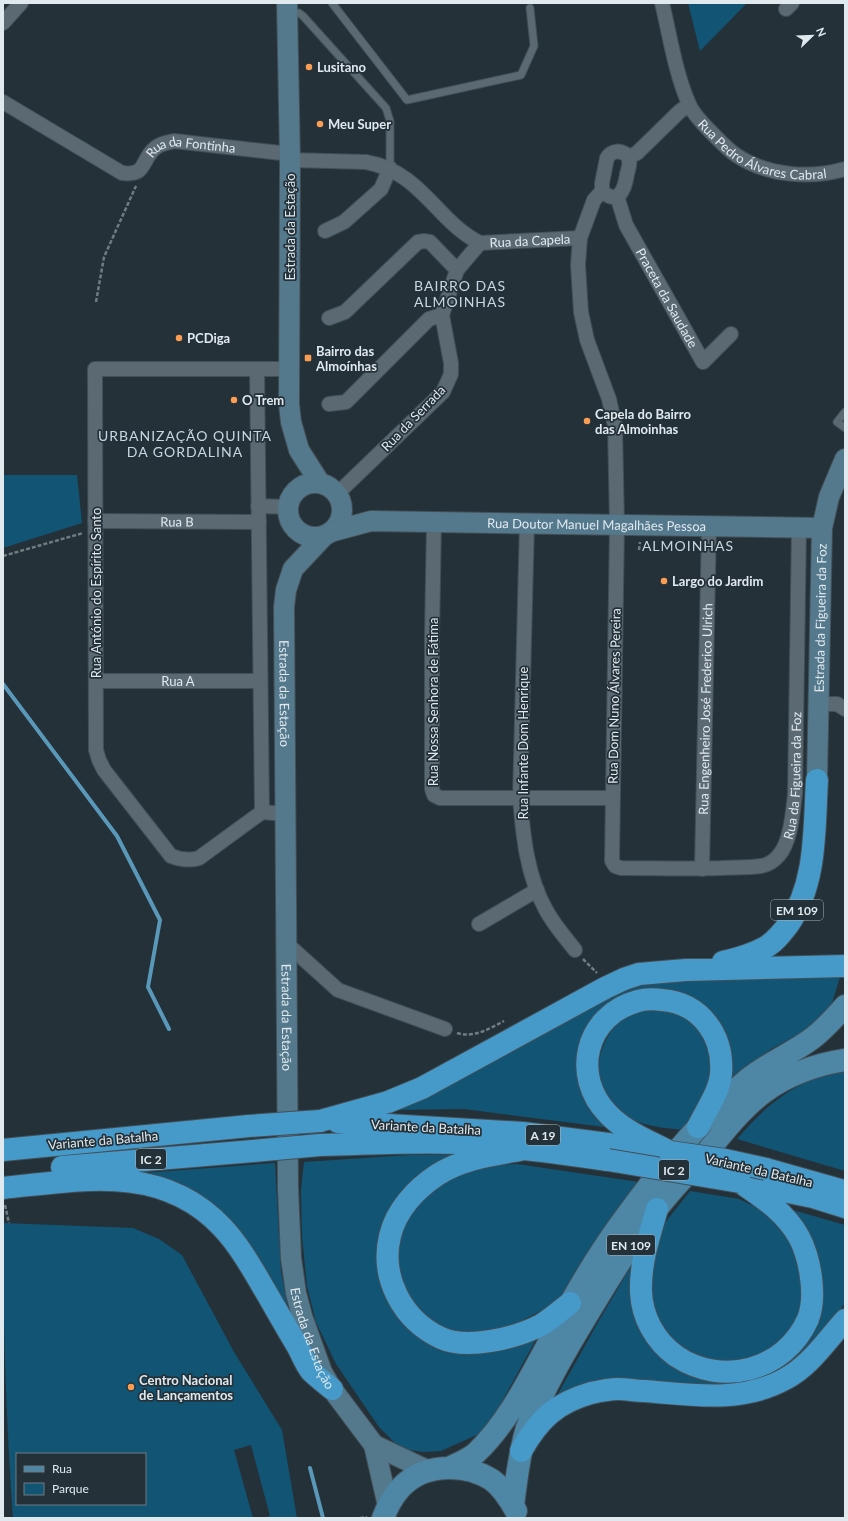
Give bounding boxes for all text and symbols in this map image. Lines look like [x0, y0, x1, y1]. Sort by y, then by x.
north arrow [792, 16, 832, 56]
text: N [814, 25, 829, 38]
place label: Lusitano [317, 59, 367, 75]
marker: Lusitano [304, 62, 314, 72]
place label: Meu Super [328, 116, 391, 132]
street label: Rua Pedro Álvares Cabral [695, 116, 827, 183]
marker: Meu Super [315, 119, 325, 129]
street label: Rua da Fontinha [142, 133, 236, 161]
street label: Estrada da Estação [282, 173, 298, 281]
street label: Rua da Capela [489, 230, 571, 251]
street label: Praceta da Saudade [633, 245, 701, 351]
district label: BAIRRO DAS ALMOINHAS [414, 277, 506, 310]
place label: PCDiga [187, 330, 230, 346]
marker: PCDiga [174, 333, 184, 343]
place label: Bairro das Almoínhas [315, 343, 377, 374]
marker: Bairro das Almoínhas [303, 353, 313, 363]
street label: Rua da Serrada [378, 382, 448, 454]
place label: O Trem [242, 392, 284, 408]
marker: O Trem [229, 395, 239, 405]
place label: Capela do Bairro das Almoinhas [595, 406, 691, 437]
marker: Capela do Bairro das Almoinhas [582, 416, 592, 426]
district label: URBANIZAÇÃO QUINTA DA GORDALINA [98, 427, 272, 460]
street label: Rua António do Espírito Santo [88, 508, 104, 678]
street label: Rua B [160, 513, 194, 530]
street label: Rua Doutor Manuel Magalhães Pessoa [487, 515, 706, 534]
district label: ALMOINHAS [642, 537, 734, 554]
street label: Estrada da Figueira da Foz [811, 543, 830, 693]
place label: Largo do Jardim [672, 573, 763, 589]
marker: Largo do Jardim [659, 576, 669, 586]
street label: Rua Engenheiro José Frederico Ulrich [695, 603, 715, 815]
street label: Rua Dom Nuno Álvares Pereira [604, 608, 624, 784]
street label: Rua Nossa Senhora de Fátima [425, 618, 441, 786]
street label: Estrada da Estação [276, 640, 293, 747]
street label: Rua Infante Dom Henrique [515, 666, 531, 819]
street label: Rua A [161, 673, 195, 689]
street label: Rua da Figueira da Foz [780, 712, 804, 841]
road number: EM 109 [771, 900, 823, 920]
street label: Estrada da Estação [278, 964, 295, 1071]
street label: Variante da Batalha [371, 1116, 481, 1138]
road number: A 19 [526, 1125, 560, 1145]
street label: Variante da Batalha [47, 1127, 159, 1153]
road number: IC 2 [136, 1149, 166, 1169]
street label: Variante da Batalha [703, 1150, 815, 1190]
road number: IC 2 [659, 1160, 689, 1180]
road number: EN 109 [607, 1235, 655, 1255]
street label: Estrada da Estação [287, 1286, 338, 1392]
place label: Centro Nacional de Lançamentos [139, 1372, 233, 1403]
marker: Centro Nacional de Lançamentos [126, 1382, 136, 1392]
legend [16, 1453, 146, 1505]
text: Rua [52, 1461, 72, 1476]
text: Parque [52, 1481, 89, 1496]

